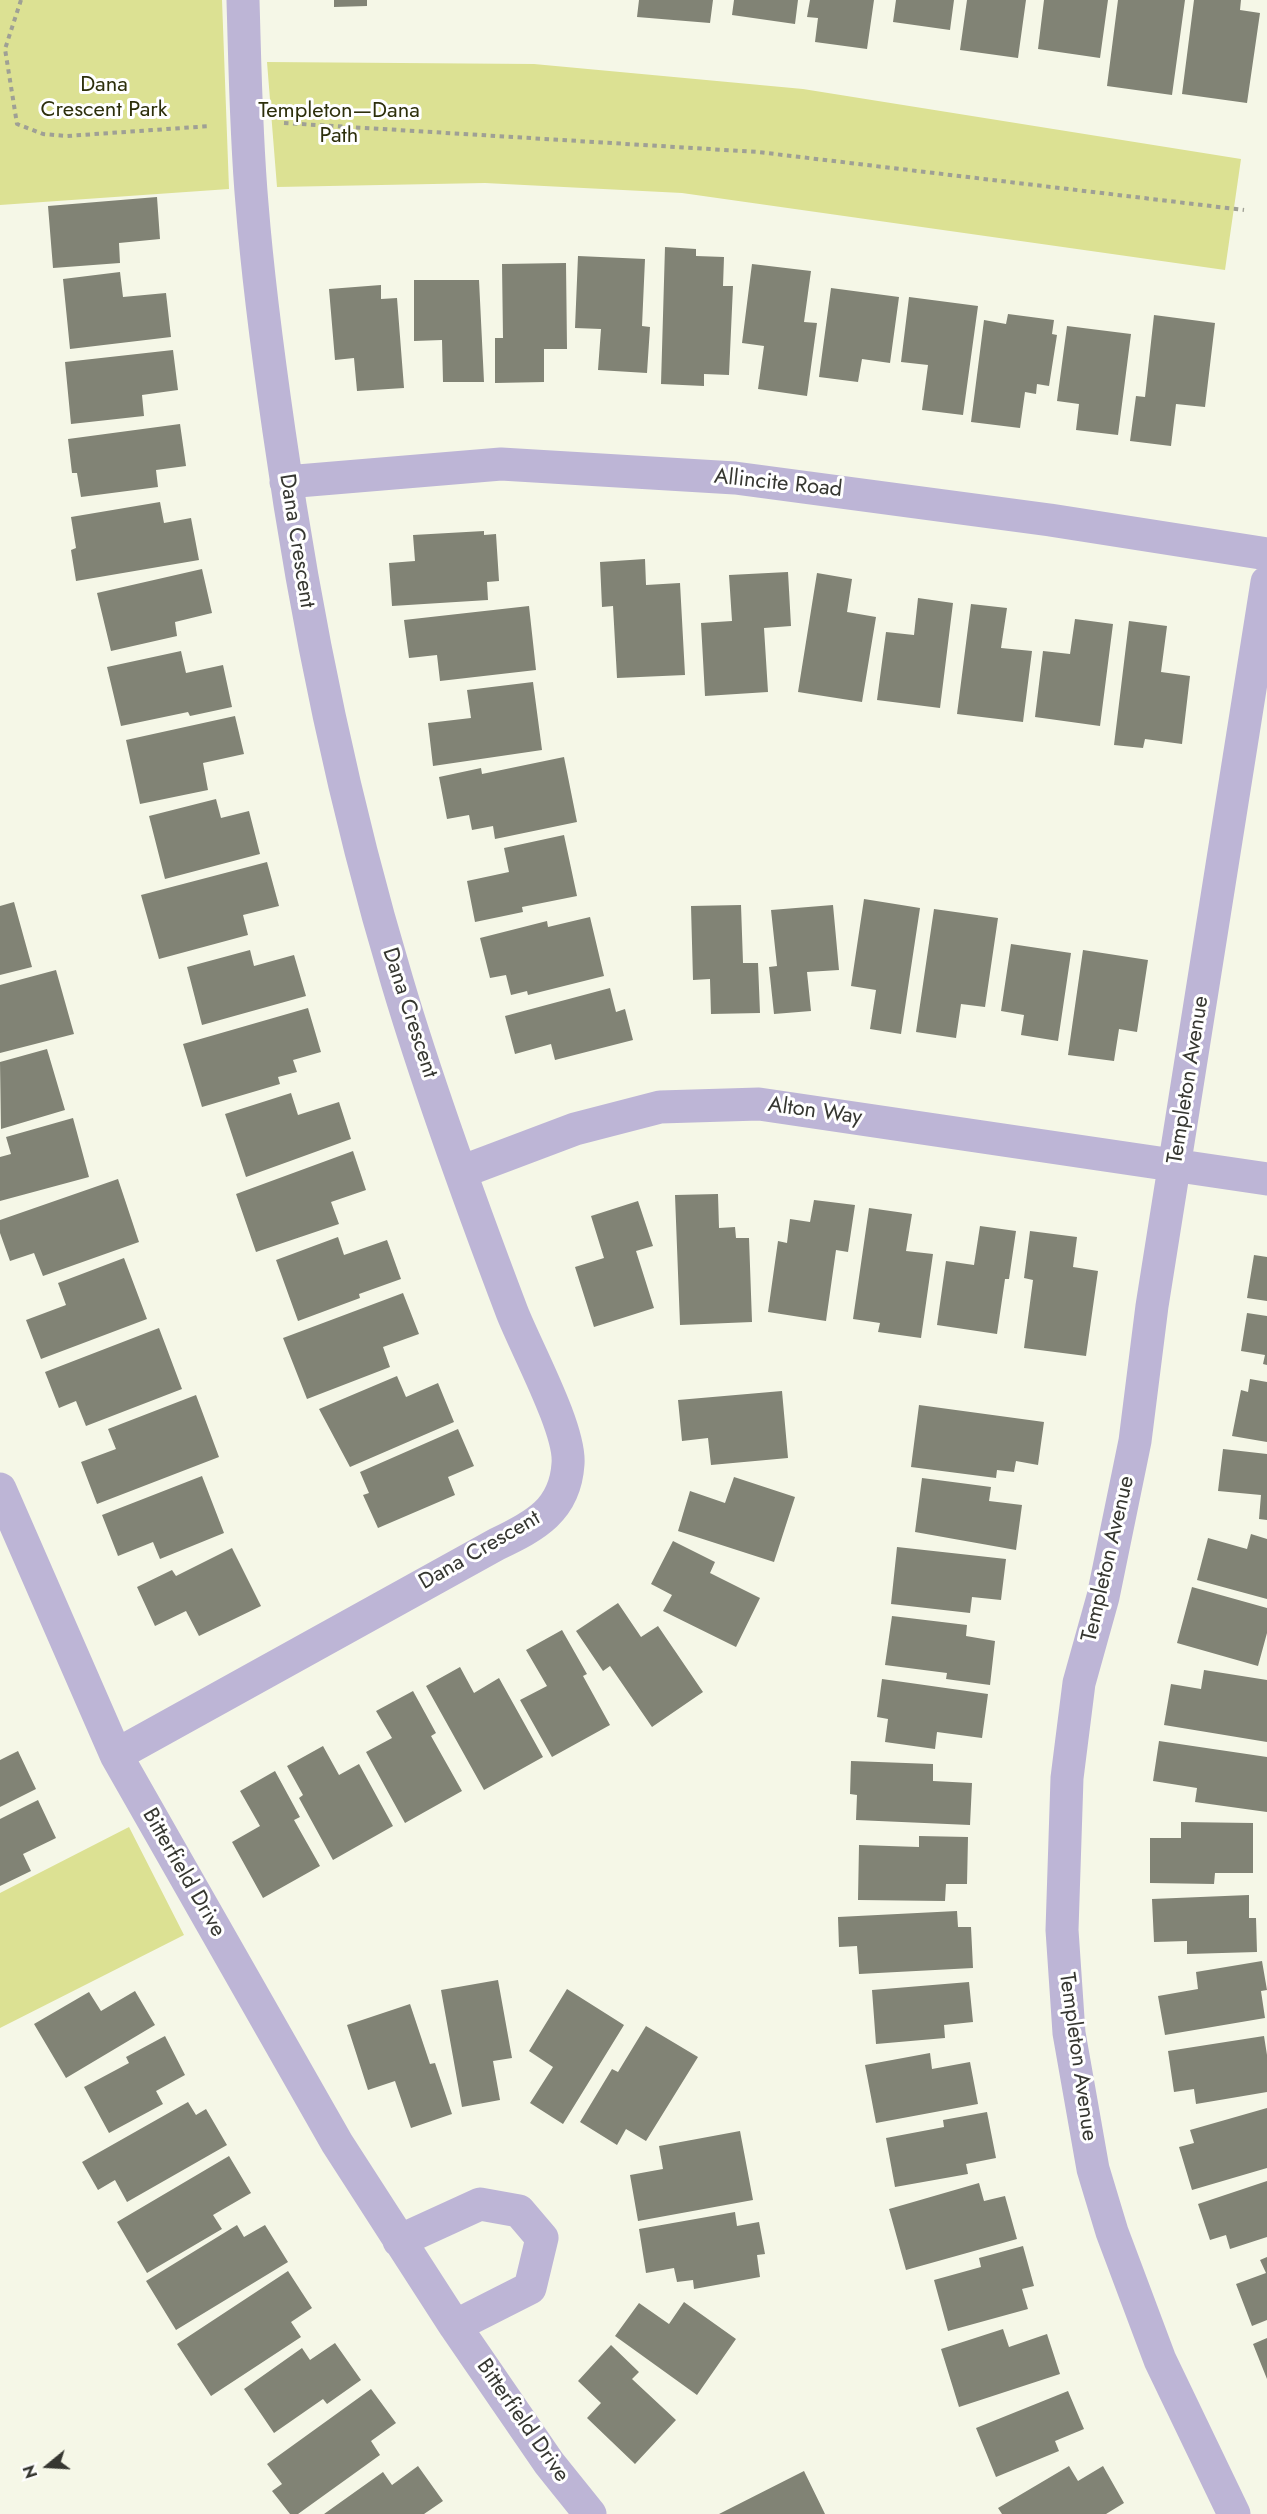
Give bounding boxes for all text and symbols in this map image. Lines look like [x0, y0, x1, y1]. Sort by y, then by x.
park label: Dana Crescent Park [41, 73, 167, 124]
park label: Templeton—Dana Path [258, 99, 420, 150]
street label: Allincite Road [713, 464, 843, 504]
street label: Dana Crescent [272, 472, 320, 610]
street label: Dana Crescent [376, 945, 442, 1081]
street label: Templeton Avenue [1163, 994, 1215, 1166]
street label: Alton Way [766, 1092, 864, 1132]
street label: Templeton Avenue [1077, 1473, 1141, 1645]
street label: Dana Crescent [415, 1506, 545, 1596]
street label: Bitterfield Drive [136, 1804, 230, 1942]
street label: Templeton Avenue [1052, 1971, 1102, 2143]
street label: Bitterfield Drive [470, 2354, 574, 2488]
north arrow [18, 2436, 78, 2496]
text: N [18, 2462, 43, 2481]

